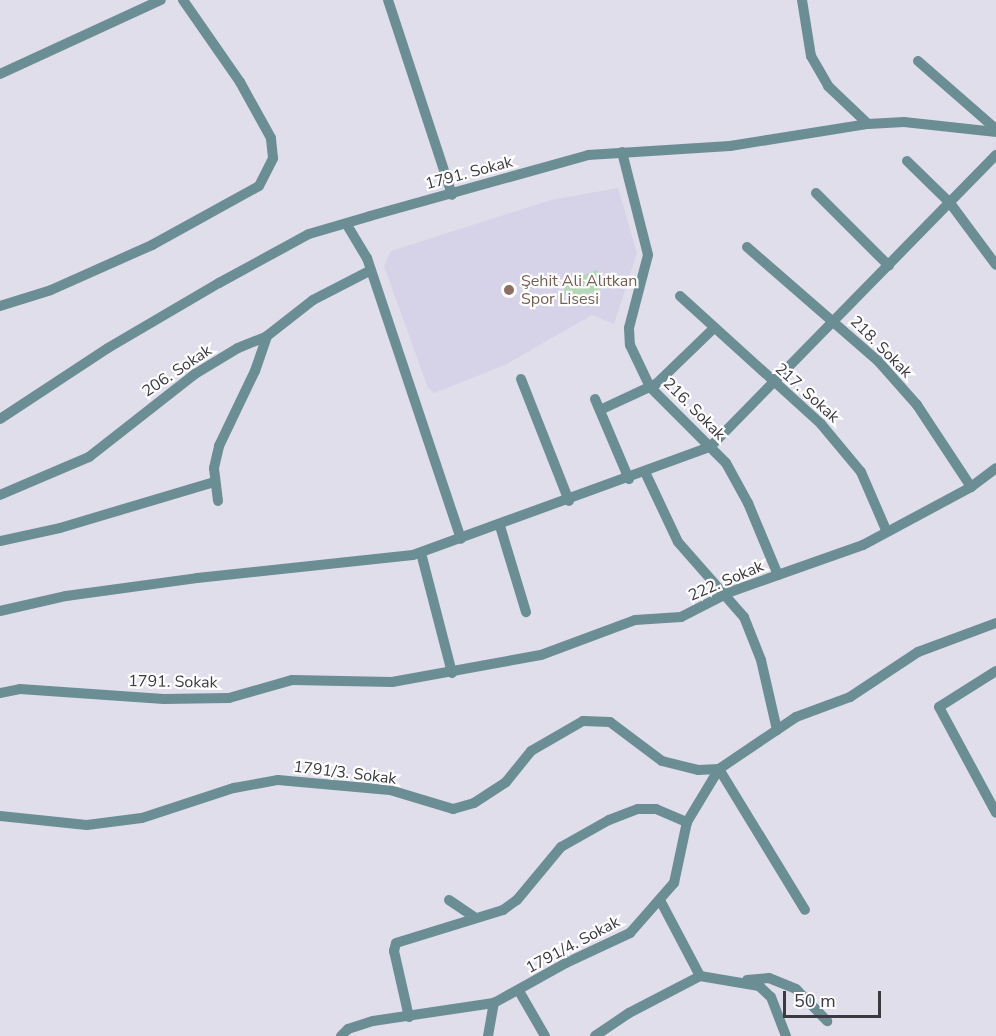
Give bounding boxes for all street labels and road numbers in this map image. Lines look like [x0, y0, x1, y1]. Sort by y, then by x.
street label: 1791. Sokak [423, 152, 515, 194]
street label: 218. Sokak [846, 312, 916, 382]
street label: 206. Sokak [139, 341, 215, 401]
street label: 217. Sokak [771, 359, 843, 427]
street label: 216. Sokak [659, 374, 729, 444]
street label: 222. Sokak [686, 557, 766, 605]
street label: 1791. Sokak [128, 672, 218, 692]
street label: 1791/3. Sokak [293, 757, 397, 789]
street label: 1791/4. Sokak [523, 912, 623, 978]

